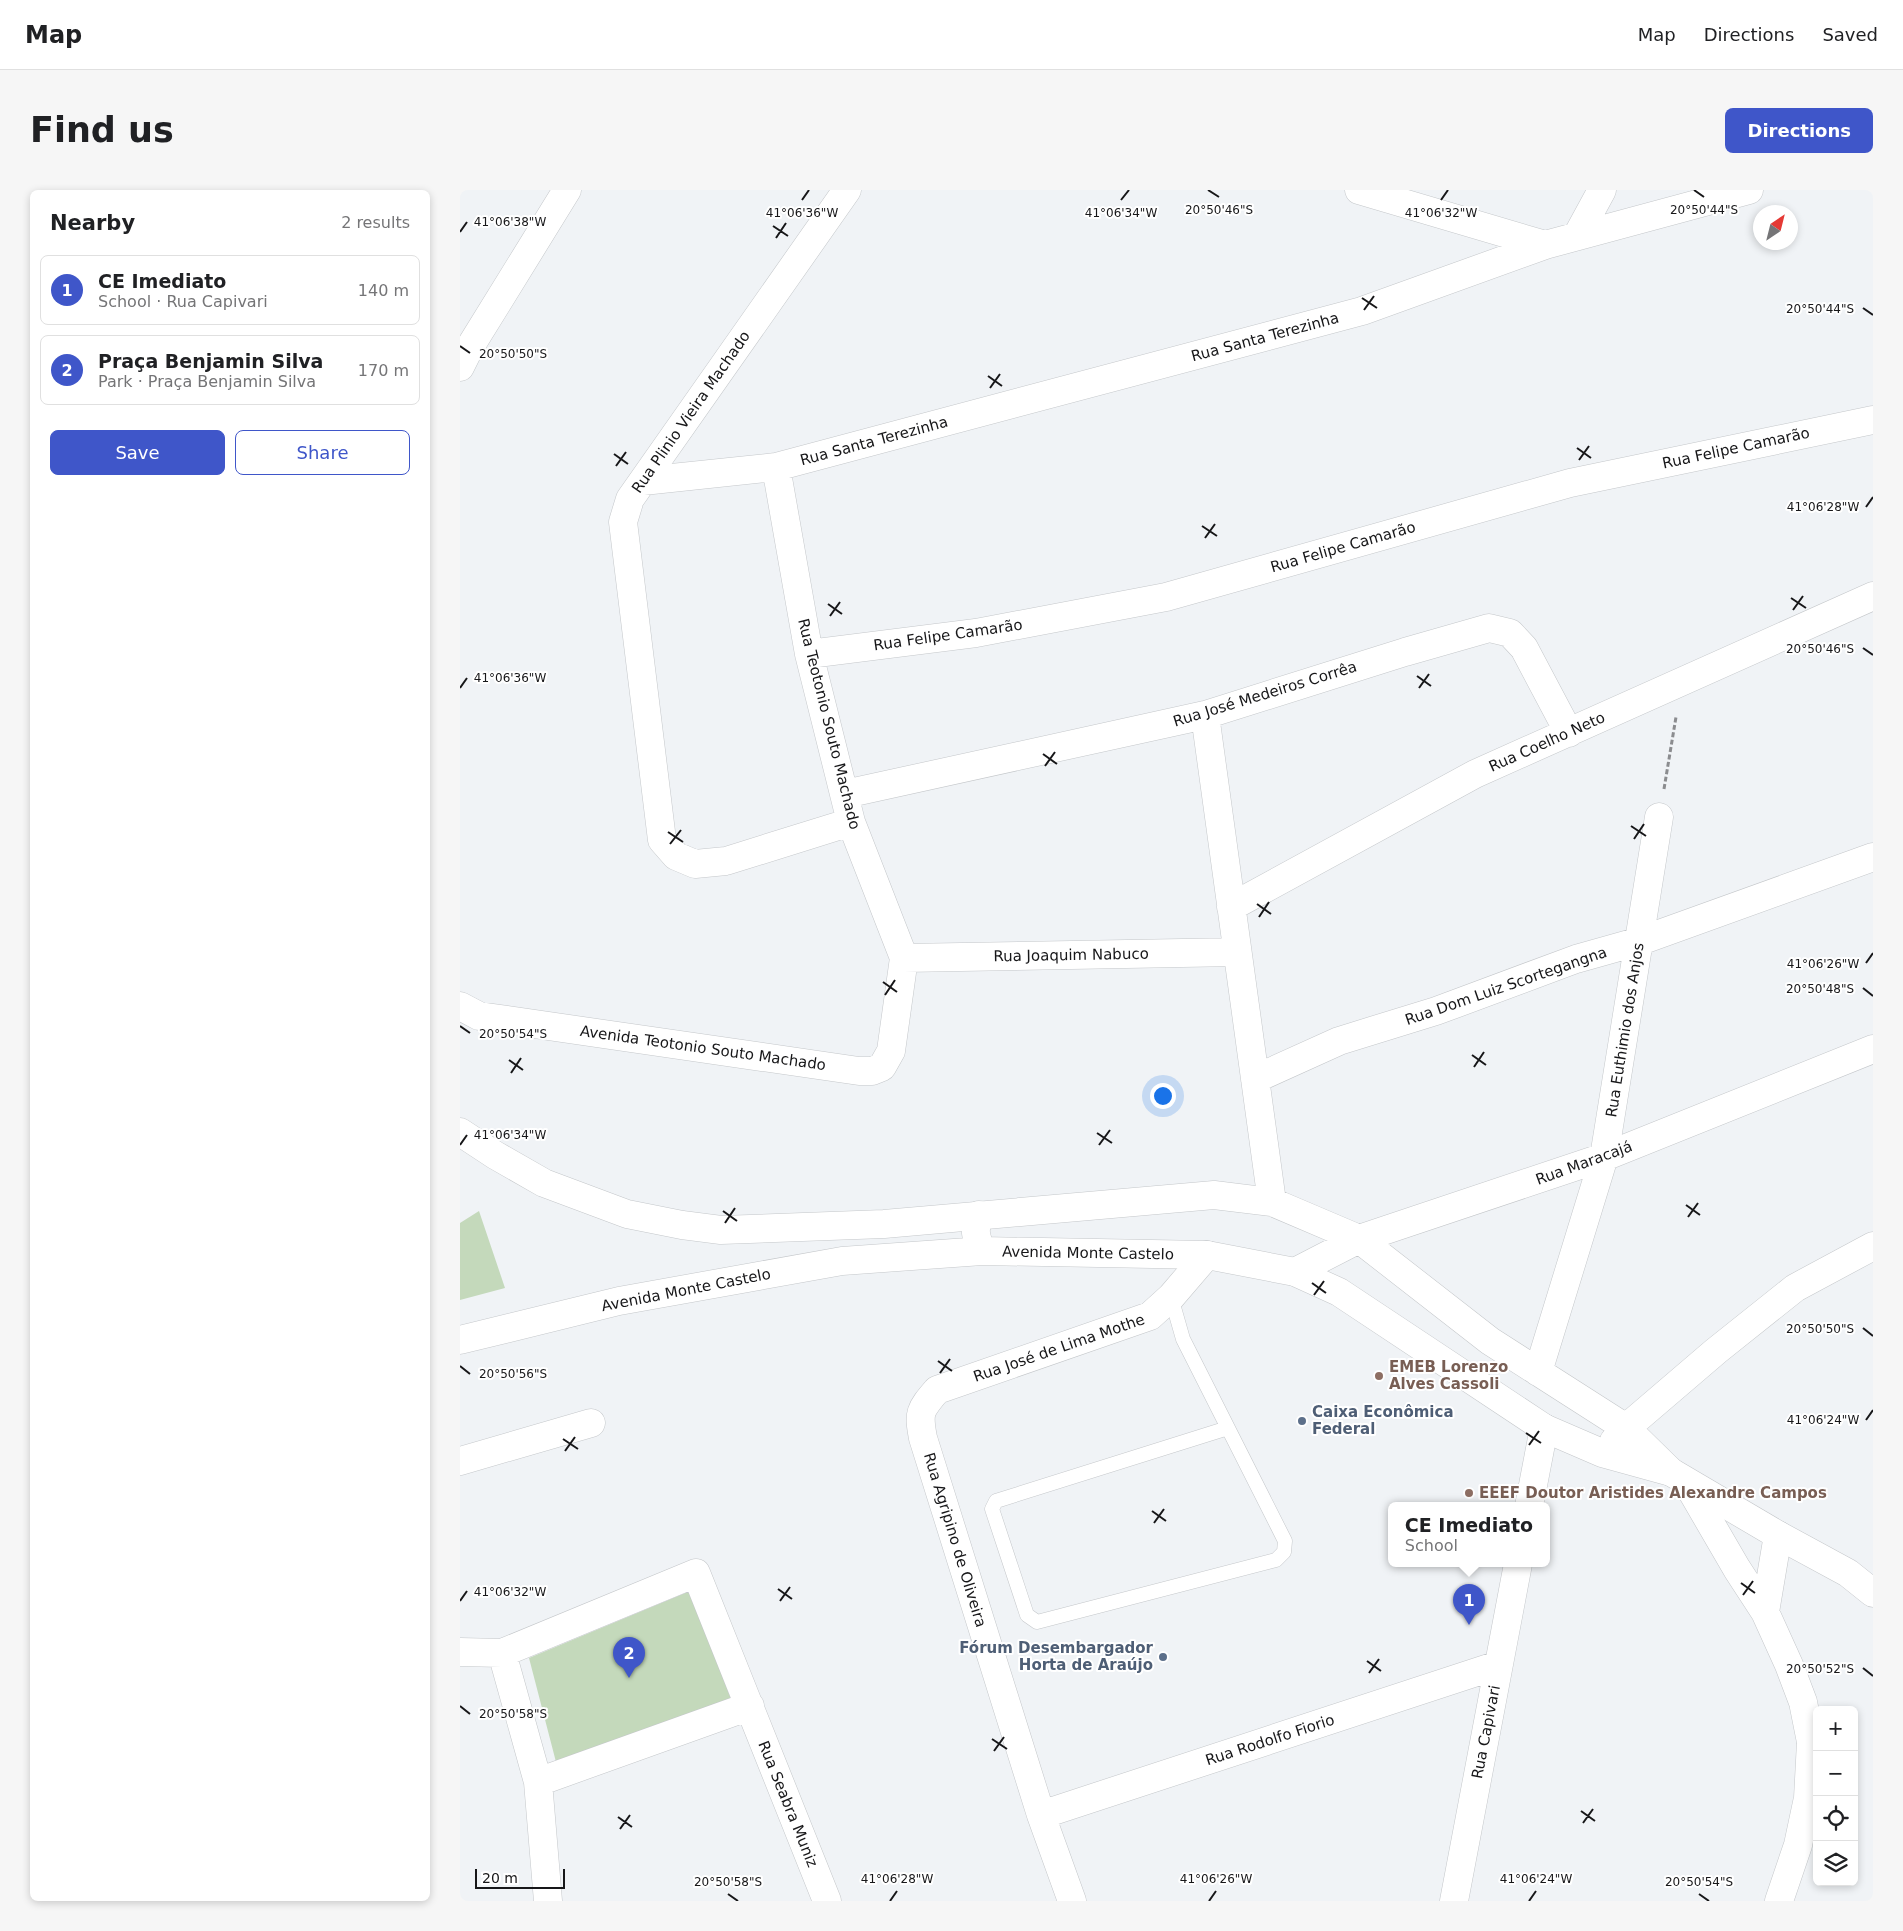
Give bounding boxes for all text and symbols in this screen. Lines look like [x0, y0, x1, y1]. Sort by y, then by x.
text: Map [25, 21, 82, 49]
text: Map [1638, 24, 1676, 45]
text: Directions [1704, 24, 1794, 45]
text: Saved [1822, 24, 1878, 45]
button: Directions [1725, 108, 1873, 153]
text: Find us [30, 110, 174, 150]
text: 20°50'46"S [1185, 203, 1253, 217]
text: 20°50'44"S [1670, 203, 1738, 217]
north arrow [1753, 205, 1798, 250]
text: 41°06'36"W [766, 206, 838, 220]
text: 41°06'34"W [1085, 206, 1157, 220]
text: 41°06'32"W [1405, 206, 1477, 220]
text: Nearby [50, 211, 135, 235]
text: 2 results [341, 213, 410, 232]
text: 41°06'38"W [474, 215, 546, 229]
text: CE Imediato [98, 270, 226, 292]
text: 1 [61, 281, 73, 300]
text: 140 m [358, 281, 409, 300]
text: School · Rua Capivari [98, 292, 268, 311]
text: 20°50'44"S [1786, 302, 1854, 316]
street label: Rua Santa Terezinha [1189, 309, 1341, 365]
street label: Rua Plinio Vieira Machado [628, 328, 754, 496]
text: 20°50'50"S [479, 347, 547, 361]
text: Praça Benjamin Silva [98, 350, 323, 372]
text: 2 [61, 361, 73, 380]
text: 170 m [358, 361, 409, 380]
text: Park · Praça Benjamin Silva [98, 372, 316, 391]
street label: Rua Santa Terezinha [798, 413, 950, 469]
street label: Rua Felipe Camarão [1661, 424, 1811, 472]
button: Save [50, 430, 225, 475]
button: Share [235, 430, 410, 475]
text: 41°06'28"W [1787, 500, 1859, 514]
street label: Rua Felipe Camarão [1268, 518, 1418, 576]
street label: Rua Felipe Camarão [872, 616, 1024, 654]
street label: Rua Teotonio Souto Machado [794, 617, 864, 831]
text: 20°50'46"S [1786, 642, 1854, 656]
street label: Rua José Medeiros Corrêa [1171, 657, 1359, 731]
text: 41°06'36"W [474, 671, 546, 685]
street label: Rua Coelho Neto [1486, 708, 1608, 776]
street label: Rua Euthimio dos Anjos [1602, 941, 1648, 1119]
street label: Rua Dom Luiz Scortegangna [1403, 943, 1609, 1029]
street label: Rua Joaquim Nabuco [993, 945, 1149, 965]
text: 41°06'26"W [1787, 957, 1859, 971]
text: 20°50'48"S [1786, 982, 1854, 996]
street label: Avenida Teotonio Souto Machado [579, 1022, 827, 1074]
text: 20°50'54"S [479, 1027, 547, 1041]
your location [1150, 1083, 1176, 1109]
text: 41°06'34"W [474, 1128, 546, 1142]
street label: Rua Maracajá [1533, 1137, 1635, 1189]
street label: Avenida Monte Castelo [1002, 1242, 1174, 1264]
street label: Avenida Monte Castelo [600, 1265, 772, 1315]
street label: Rua José de Lima Mothe [971, 1310, 1147, 1386]
text: 20°50'50"S [1786, 1322, 1854, 1336]
place label: EMEB Lorenzo Alves Cassoli [1389, 1358, 1508, 1393]
text: 20°50'56"S [479, 1367, 547, 1381]
marker: EMEB Lorenzo Alves Cassoli [1373, 1370, 1385, 1382]
place label: Caixa Econômica Federal [1312, 1403, 1454, 1438]
text: 41°06'24"W [1787, 1413, 1859, 1427]
marker: Caixa Econômica Federal [1296, 1415, 1308, 1427]
street label: Rua Agripino de Oliveira [920, 1450, 990, 1630]
place label: EEEF Doutor Aristides Alexandre Campos [1479, 1484, 1827, 1502]
marker: EEEF Doutor Aristides Alexandre Campos [1463, 1487, 1475, 1499]
popup [1388, 1502, 1550, 1567]
text: CE Imediato [1405, 1514, 1533, 1536]
text: School [1405, 1536, 1458, 1555]
pin: 1 [1453, 1584, 1485, 1625]
text: 41°06'32"W [474, 1585, 546, 1599]
pin: 2 [613, 1637, 645, 1678]
place label: Fórum Desembargador Horta de Araújo [959, 1639, 1154, 1674]
marker: Fórum Desembargador Horta de Araújo [1157, 1651, 1169, 1663]
text: 20°50'52"S [1786, 1662, 1854, 1676]
street label: Rua Capivari [1468, 1684, 1504, 1780]
map controls [1813, 1706, 1858, 1886]
button: + [1813, 1706, 1858, 1751]
text: 20°50'58"S [479, 1707, 547, 1721]
street label: Rua Rodolfo Fiorio [1203, 1711, 1337, 1769]
street label: Rua Seabra Muniz [754, 1738, 822, 1870]
button: − [1813, 1751, 1858, 1796]
button: locate [1813, 1796, 1858, 1841]
button: layers [1813, 1841, 1858, 1886]
scale bar [475, 1866, 565, 1889]
text: 20 m [482, 1870, 518, 1886]
text: 41°06'28"W [861, 1872, 933, 1886]
text: 41°06'26"W [1180, 1872, 1252, 1886]
text: 41°06'24"W [1500, 1872, 1572, 1886]
text: 20°50'58"S [694, 1875, 762, 1889]
text: 20°50'54"S [1665, 1875, 1733, 1889]

